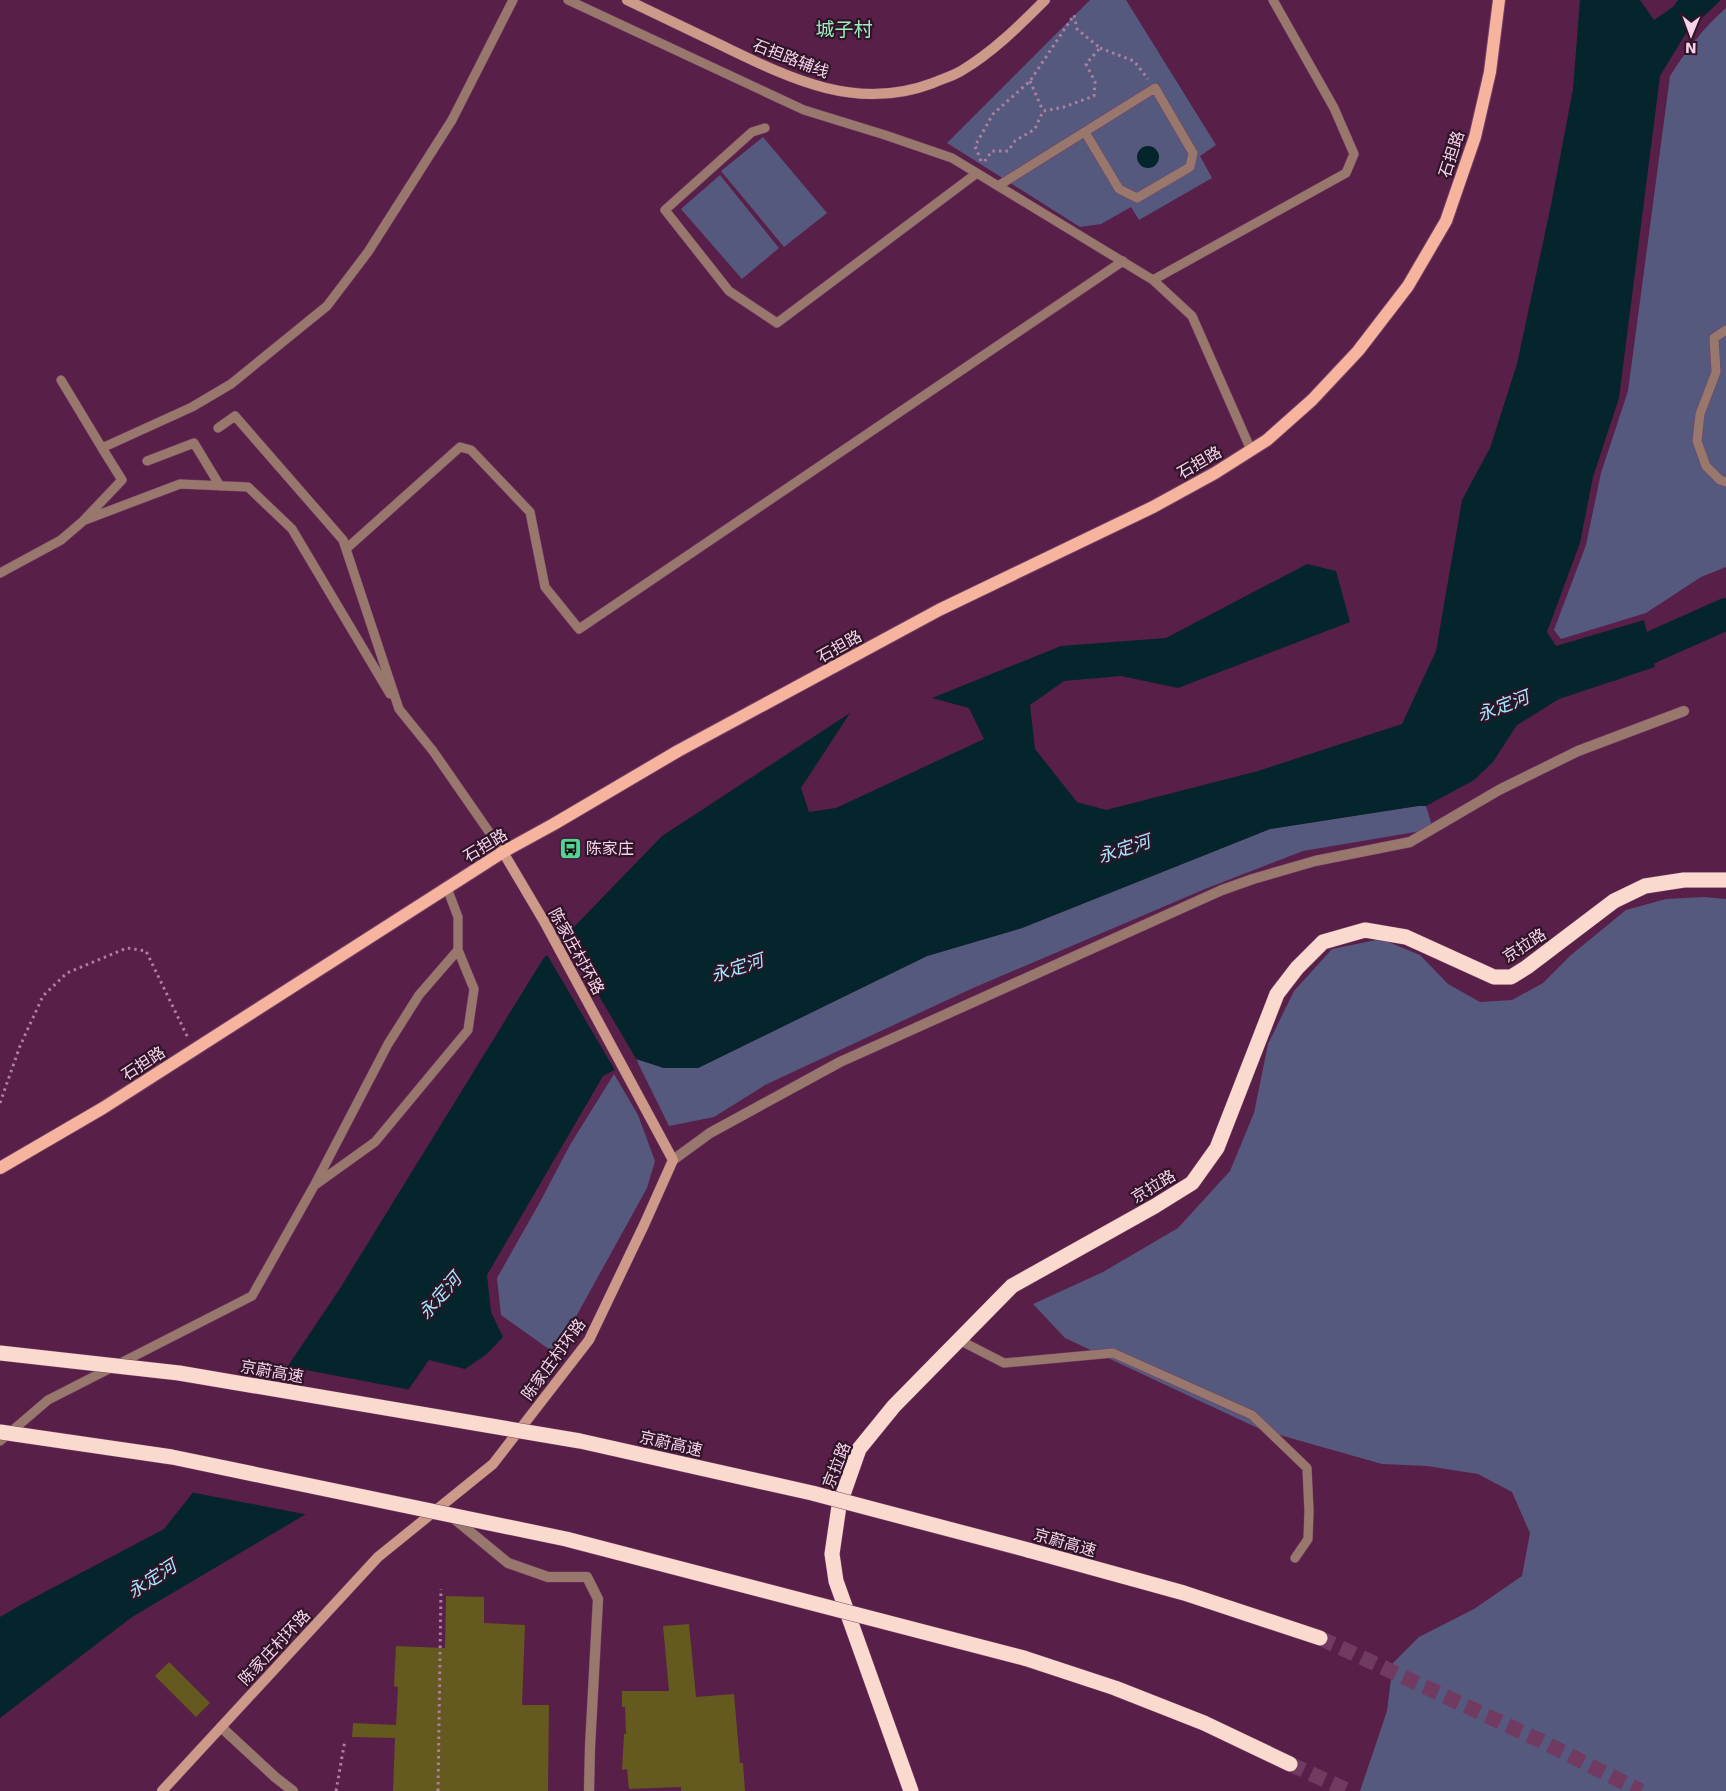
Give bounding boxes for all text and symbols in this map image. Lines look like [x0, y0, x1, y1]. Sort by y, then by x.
north arrow [1666, 10, 1716, 60]
district label: 城子村 [815, 18, 873, 40]
street label: 石担路辅线 [750, 35, 832, 82]
text: N [1685, 40, 1697, 56]
street label: 石担路 [1435, 128, 1468, 180]
street label: 石担路 [1174, 442, 1225, 483]
street label: 石担路 [814, 626, 865, 666]
water label: 永定河 [1474, 685, 1535, 725]
street label: 石担路 [460, 825, 511, 866]
water label: 永定河 [1095, 829, 1156, 867]
bus stop icon: 陈家庄 [558, 836, 582, 860]
place label: 陈家庄 [586, 839, 634, 858]
street label: 陈家庄村环路 [545, 905, 608, 998]
street label: 京拉路 [1499, 924, 1550, 966]
water label: 永定河 [708, 948, 769, 986]
street label: 石担路 [118, 1042, 169, 1084]
street label: 京拉路 [1128, 1166, 1179, 1207]
water label: 永定河 [414, 1266, 467, 1323]
street label: 陈家庄村环路 [518, 1315, 589, 1404]
street label: 京蔚高速 [239, 1357, 305, 1386]
street label: 京蔚高速 [638, 1427, 704, 1460]
street label: 京拉路 [819, 1439, 854, 1491]
street label: 京蔚高速 [1031, 1525, 1098, 1560]
water label: 永定河 [123, 1553, 183, 1602]
street label: 陈家庄村环路 [235, 1606, 314, 1689]

